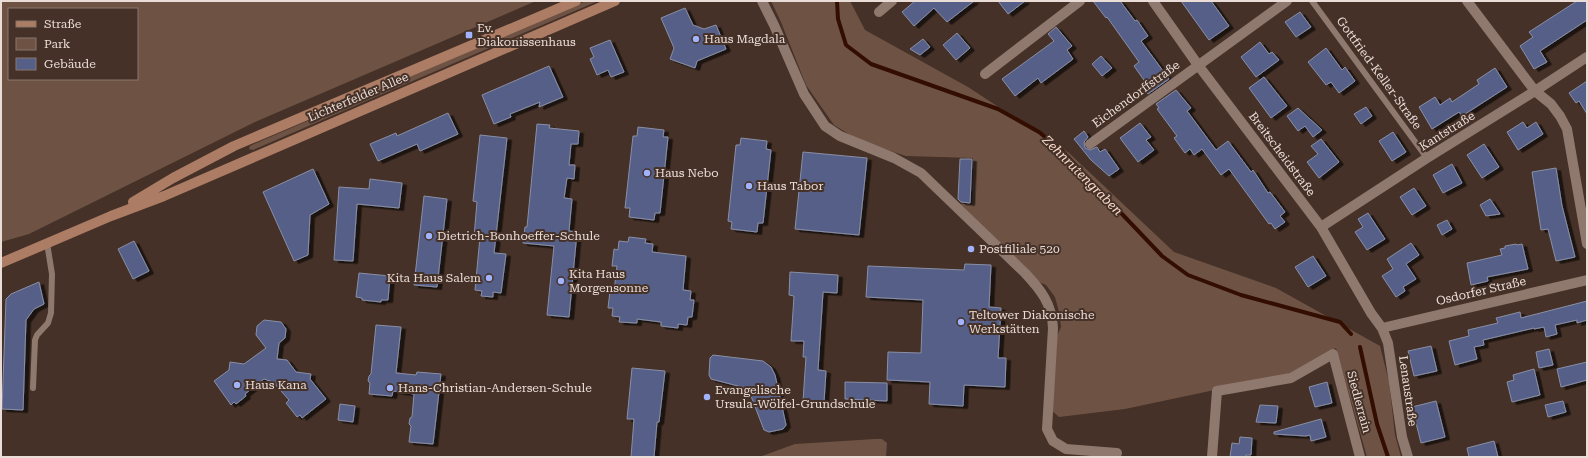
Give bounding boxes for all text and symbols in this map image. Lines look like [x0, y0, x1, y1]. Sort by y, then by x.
legend [8, 8, 138, 80]
street label: Gottfried-Keller-Straße [1333, 14, 1425, 132]
text: Straße [44, 17, 82, 31]
place label: Ev. Diakonissenhaus [477, 21, 576, 49]
marker: Ev. Diakonissenhaus [464, 30, 474, 40]
place label: Haus Magdala [704, 32, 786, 46]
marker: Haus Magdala [691, 34, 701, 44]
text: Park [44, 37, 71, 51]
text: Gebäude [44, 57, 96, 71]
street label: Eichendorffstraße [1090, 57, 1183, 130]
street label: Lichterfelder Allee [306, 69, 411, 125]
street label: Kantstraße [1417, 108, 1478, 154]
street label: Breitscheidstraße [1246, 109, 1318, 199]
water label: Zehnrutengraben [1039, 132, 1126, 218]
place label: Haus Nebo [655, 166, 719, 180]
marker: Haus Nebo [642, 168, 652, 178]
place label: Haus Tabor [757, 179, 823, 193]
marker: Haus Tabor [744, 181, 754, 191]
place label: Dietrich-Bonhoeffer-Schule [437, 229, 600, 243]
marker: Dietrich-Bonhoeffer-Schule [424, 231, 434, 241]
place label: Postfiliale 520 [979, 242, 1060, 256]
marker: Postfiliale 520 [966, 244, 976, 254]
place label: Kita Haus Morgensonne [569, 267, 649, 295]
place label: Kita Haus Salem [387, 271, 481, 285]
marker: Kita Haus Salem [484, 273, 494, 283]
street label: Osdorfer Straße [1435, 274, 1528, 308]
marker: Kita Haus Morgensonne [556, 276, 566, 286]
place label: Teltower Diakonische Werkstätten [969, 308, 1095, 336]
marker: Teltower Diakonische Werkstätten [956, 317, 966, 327]
street label: Lenaustraße [1396, 355, 1420, 428]
street label: Siedlerrain [1344, 369, 1374, 435]
place label: Haus Kana [245, 378, 307, 392]
marker: Haus Kana [232, 380, 242, 390]
place label: Hans-Christian-Andersen-Schule [398, 381, 592, 395]
marker: Hans-Christian-Andersen-Schule [385, 383, 395, 393]
place label: Evangelische Ursula-Wölfel-Grundschule [715, 383, 876, 411]
marker: Evangelische Ursula-Wölfel-Grundschule [702, 392, 712, 402]

